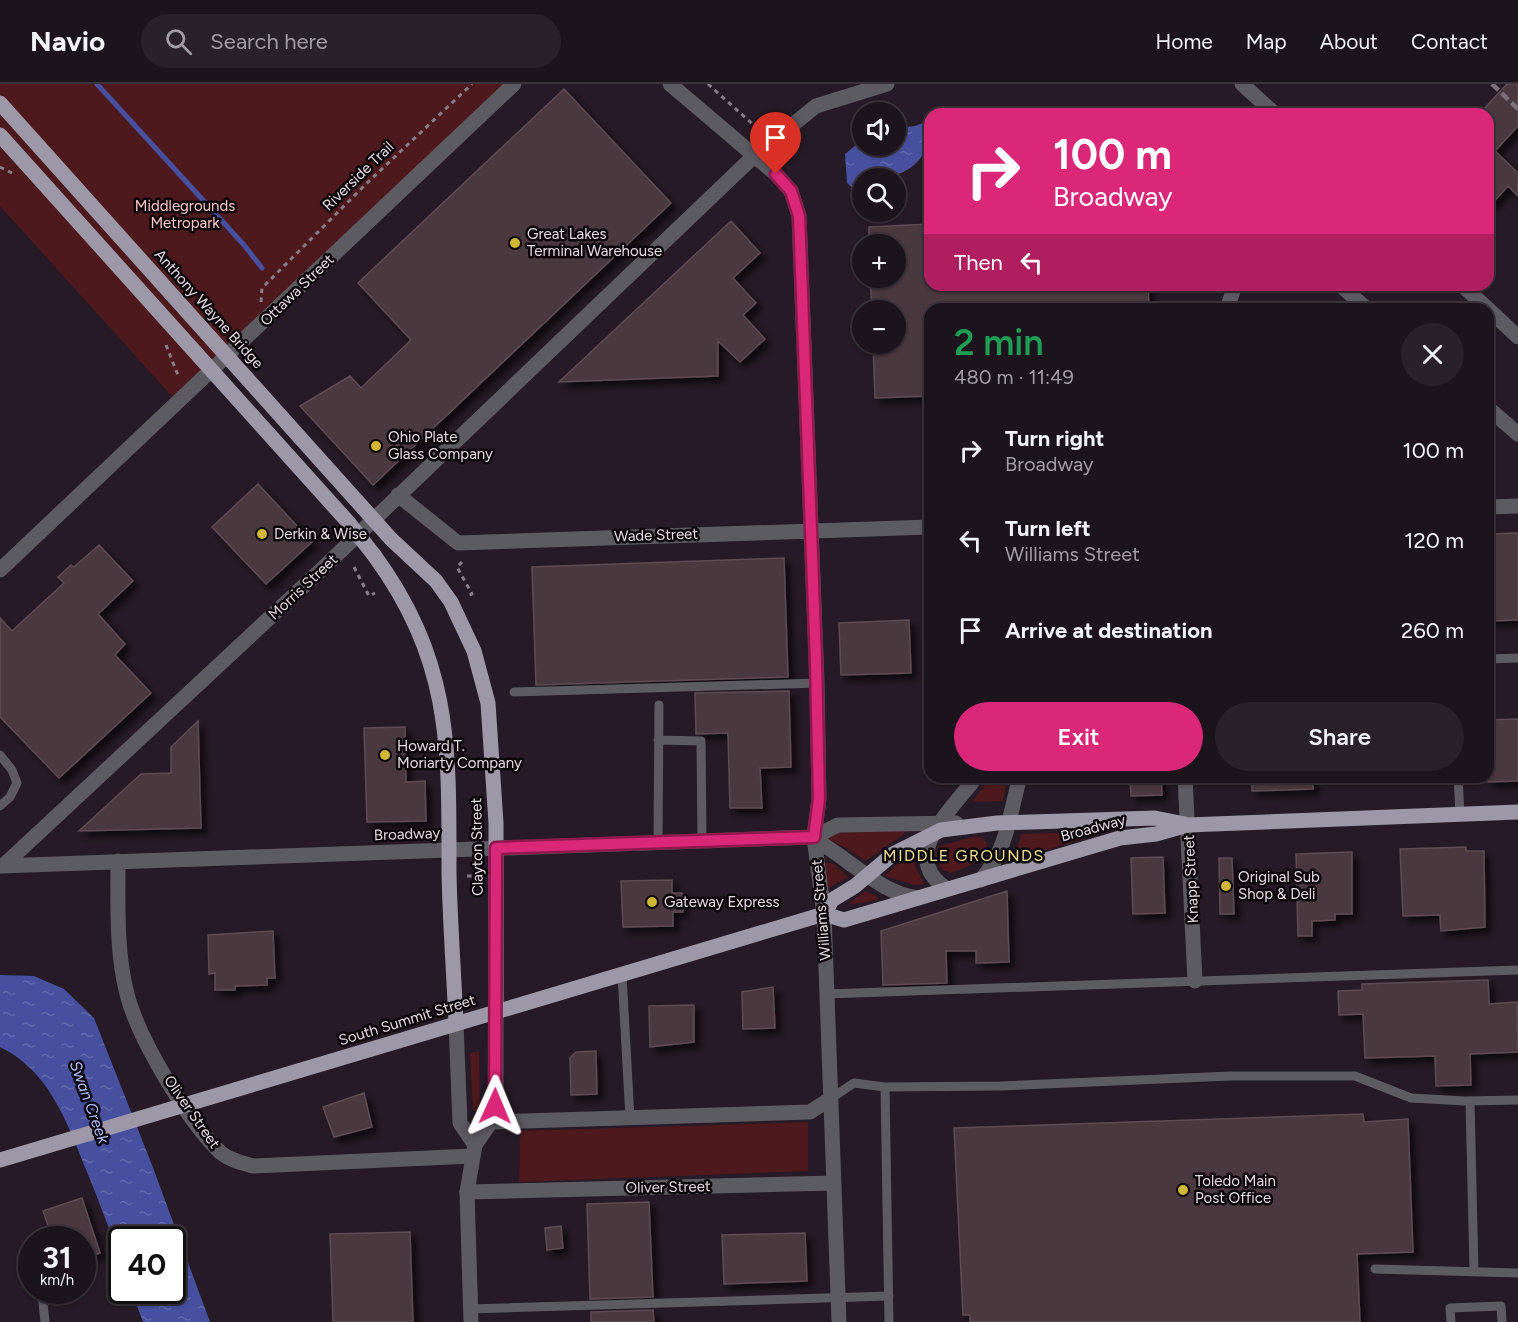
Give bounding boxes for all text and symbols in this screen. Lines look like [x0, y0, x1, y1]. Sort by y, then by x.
search box [141, 14, 561, 68]
text: Navio [30, 24, 105, 58]
icon: search [162, 25, 195, 58]
text: Search here [210, 28, 328, 55]
text: Home [1156, 29, 1213, 54]
text: Map [1246, 29, 1287, 54]
text: About [1320, 29, 1378, 54]
text: Contact [1411, 29, 1488, 54]
map controls [852, 102, 906, 354]
button: sound [852, 102, 906, 156]
pin [750, 112, 801, 174]
icon: arrive [759, 121, 792, 154]
text: 100 m [1053, 129, 1172, 180]
icon: right [954, 132, 1032, 210]
street label: Riverside Trail [319, 138, 397, 214]
button: search [852, 168, 906, 222]
text: Broadway [1053, 180, 1173, 213]
park label: Middlegrounds Metropark [135, 197, 235, 232]
place label: Great Lakes Terminal Warehouse [527, 225, 662, 260]
button: + [852, 234, 906, 288]
marker: Great Lakes Terminal Warehouse [508, 236, 522, 250]
street label: Anthony Wayne Bridge [151, 246, 267, 372]
icon: left [1015, 246, 1048, 279]
text: Then [954, 249, 1003, 276]
street label: Ottawa Street [256, 250, 338, 330]
button: − [852, 300, 906, 354]
text: 2 min [954, 321, 1044, 364]
button: close [1401, 323, 1464, 386]
text: 480 m · 11:49 [954, 365, 1074, 389]
text: Turn right [1005, 425, 1104, 452]
place label: Ohio Plate Glass Company [388, 428, 493, 463]
icon: right [954, 434, 987, 467]
text: 100 m [1403, 437, 1464, 464]
marker: Ohio Plate Glass Company [369, 439, 383, 453]
text: Broadway [1005, 452, 1094, 476]
text: Turn left [1005, 515, 1091, 542]
icon: left [954, 524, 987, 557]
place label: Derkin & Wise [274, 525, 367, 543]
street label: Wade Street [614, 525, 699, 545]
marker: Derkin & Wise [255, 527, 269, 541]
text: 120 m [1404, 527, 1464, 554]
text: Williams Street [1005, 542, 1140, 566]
street label: Morris Street [265, 550, 341, 623]
icon: arrive [954, 614, 987, 647]
text: Arrive at destination [1005, 617, 1213, 644]
text: 260 m [1401, 617, 1464, 644]
button: Exit [954, 702, 1203, 771]
button: Share [1215, 702, 1464, 771]
place label: Howard T. Moriarty Company [397, 737, 522, 772]
marker: Howard T. Moriarty Company [378, 748, 392, 762]
street label: Clayton Street [467, 798, 487, 896]
street label: Broadway [1059, 811, 1127, 845]
street label: Broadway [374, 824, 441, 844]
street label: Knapp Street [1180, 834, 1202, 924]
district label: MIDDLE GROUNDS [883, 846, 1045, 865]
street label: Williams Street [808, 859, 834, 961]
place label: Original Sub Shop & Deli [1238, 868, 1320, 903]
marker: Original Sub Shop & Deli [1219, 879, 1233, 893]
place label: Gateway Express [664, 893, 780, 911]
marker: Gateway Express [645, 895, 659, 909]
street label: South Summit Street [336, 991, 478, 1049]
water label: Swan Creek [66, 1058, 114, 1147]
street label: Oliver Street [160, 1072, 224, 1152]
position arrow [463, 1074, 527, 1138]
place label: Toledo Main Post Office [1195, 1172, 1276, 1207]
street label: Oliver Street [625, 1177, 711, 1197]
marker: Toledo Main Post Office [1176, 1183, 1190, 1197]
speed limit sign: 40 [108, 1226, 186, 1304]
text: 31 [42, 1239, 72, 1276]
text: km/h [40, 1271, 74, 1289]

